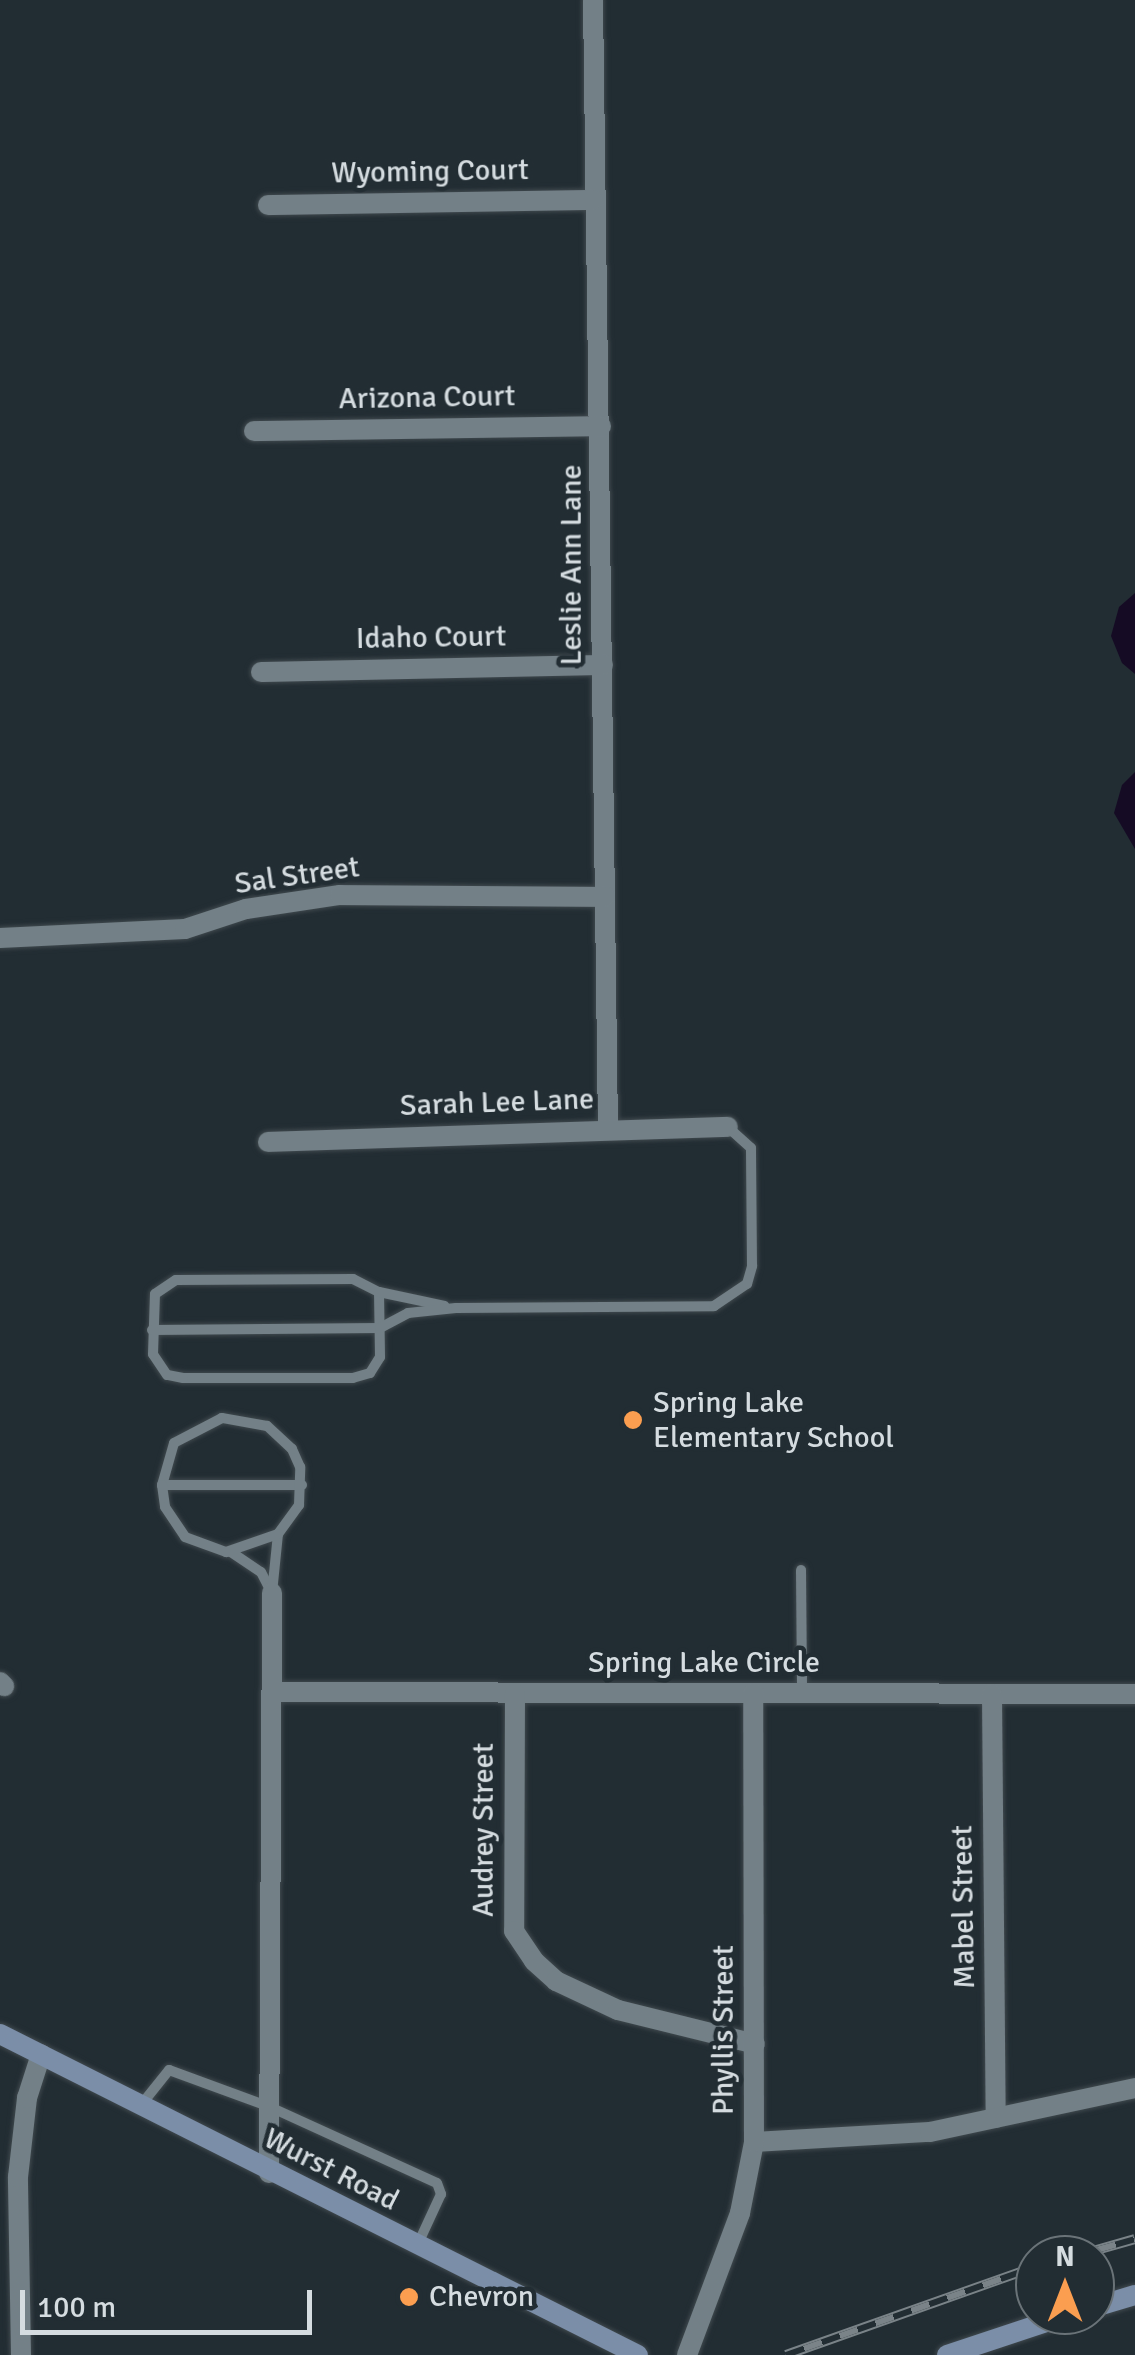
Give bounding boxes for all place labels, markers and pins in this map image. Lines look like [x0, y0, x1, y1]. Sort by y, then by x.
place label: Spring Lake Elementary School [653, 1385, 894, 1456]
marker: Spring Lake Elementary School [622, 1409, 644, 1431]
place label: Chevron [429, 2279, 534, 2315]
marker: Chevron [398, 2286, 420, 2308]

